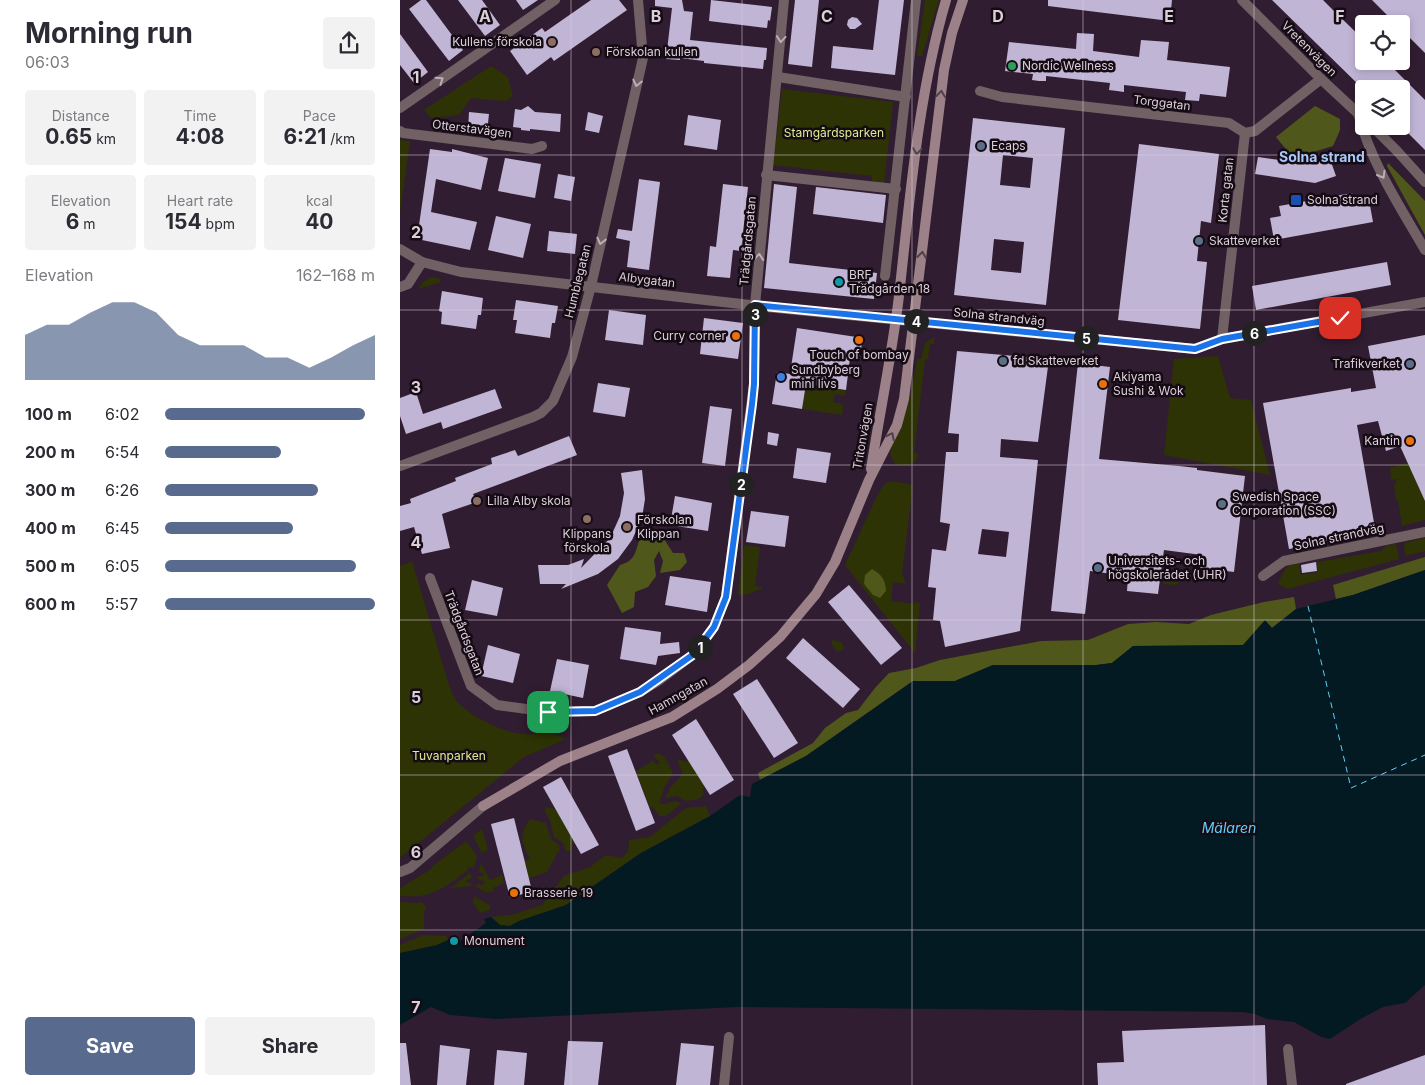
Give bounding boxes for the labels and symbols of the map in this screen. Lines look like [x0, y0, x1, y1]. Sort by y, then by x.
text: A [479, 6, 491, 26]
text: B [651, 6, 661, 26]
text: C [821, 6, 833, 26]
text: D [992, 6, 1004, 26]
text: E [1164, 6, 1174, 26]
text: F [1335, 6, 1345, 26]
street label: Vretenvägen [1279, 18, 1340, 79]
place label: Kullens förskola [452, 34, 542, 49]
one-way arrow [776, 35, 787, 43]
marker: Kullens förskola [546, 36, 558, 48]
place label: Förskolan kullen [606, 44, 698, 59]
marker: Förskolan kullen [590, 46, 602, 58]
place label: Nordic Wellness [1022, 58, 1114, 73]
marker: Nordic Wellness [1006, 60, 1018, 72]
text: 1 [413, 67, 419, 87]
one-way arrow [434, 77, 444, 86]
one-way arrow [632, 78, 643, 87]
one-way arrow [935, 90, 946, 98]
street label: Torggatan [1133, 92, 1192, 113]
street label: Otterstavägen [431, 116, 513, 141]
park label: Stamgårdsparken [784, 125, 884, 140]
place label: Ecaps [991, 138, 1026, 153]
marker: Ecaps [975, 140, 987, 152]
one-way arrow [912, 147, 923, 155]
district label: Solna strand [1279, 148, 1365, 165]
street label: Korta gatan [1215, 157, 1236, 223]
one-way arrow [1375, 169, 1385, 178]
place label: Solna strand [1307, 192, 1378, 207]
marker: Solna strand [1289, 193, 1303, 207]
street label: Trädgårdsgatan [736, 196, 759, 286]
text: 2 [411, 222, 421, 242]
place label: Skatteverket [1209, 233, 1280, 248]
marker: Skatteverket [1193, 235, 1205, 247]
one-way arrow [596, 237, 607, 246]
street label: Humblegatan [561, 242, 594, 319]
one-way arrow [916, 251, 926, 259]
one-way arrow [753, 253, 764, 261]
place label: BRF Trädgården 18 [849, 267, 930, 296]
street label: Albygatan [618, 269, 676, 290]
marker: BRF Trädgården 18 [833, 276, 845, 288]
pin [1319, 297, 1361, 339]
pin: 3 [742, 302, 768, 326]
street label: Solna strandväg [953, 304, 1045, 329]
pin: 4 [904, 308, 928, 334]
pin: 6 [1242, 320, 1266, 346]
pin: 5 [1074, 326, 1098, 350]
place label: Curry corner [653, 328, 726, 343]
marker: Curry corner [730, 330, 742, 342]
marker: Touch of bombay [853, 334, 865, 346]
place label: Touch of bombay [809, 347, 909, 362]
place label: fd Skatteverket [1013, 353, 1099, 368]
marker: fd Skatteverket [997, 355, 1009, 367]
place label: Trafikverket [1332, 356, 1400, 371]
marker: Trafikverket [1404, 358, 1416, 370]
place label: Sundbyberg mini livs [791, 362, 860, 391]
place label: Akiyama Sushi & Wok [1113, 369, 1184, 398]
marker: Sundbyberg mini livs [775, 371, 787, 383]
text: 3 [411, 377, 421, 397]
marker: Akiyama Sushi & Wok [1097, 378, 1109, 390]
street label: Tritonvägen [849, 401, 876, 470]
one-way arrow [885, 432, 895, 441]
place label: Kantin [1364, 433, 1400, 448]
marker: Kantin [1404, 435, 1416, 447]
pin: 2 [728, 472, 754, 496]
place label: Swedish Space Corporation (SSC) [1232, 489, 1336, 518]
place label: Lilla Alby skola [487, 493, 571, 508]
marker: Lilla Alby skola [471, 495, 483, 507]
marker: Swedish Space Corporation (SSC) [1216, 498, 1228, 510]
place label: Förskolan Klippan [637, 512, 692, 541]
marker: Klippans förskola [581, 513, 593, 525]
street label: Solna strandväg [1292, 520, 1385, 553]
marker: Förskolan Klippan [621, 521, 633, 533]
place label: Klippans förskola [563, 526, 611, 555]
text: 4 [411, 532, 422, 552]
place label: Universitets- och högskolerådet (UHR) [1108, 553, 1227, 582]
marker: Universitets- och högskolerådet (UHR) [1092, 562, 1104, 574]
street label: Trädgårdsgatan [441, 588, 488, 677]
pin: 1 [688, 634, 712, 660]
street label: Hamngatan [646, 673, 710, 718]
text: 5 [411, 687, 421, 707]
pin [527, 691, 569, 733]
park label: Tuvanparken [412, 748, 486, 763]
water label: Mälaren [1202, 819, 1256, 836]
text: 6 [411, 842, 421, 862]
place label: Brasserie 19 [524, 885, 593, 900]
marker: Brasserie 19 [508, 887, 520, 899]
place label: Monument [464, 933, 525, 948]
marker: Monument [448, 935, 460, 947]
text: 7 [411, 997, 421, 1017]

